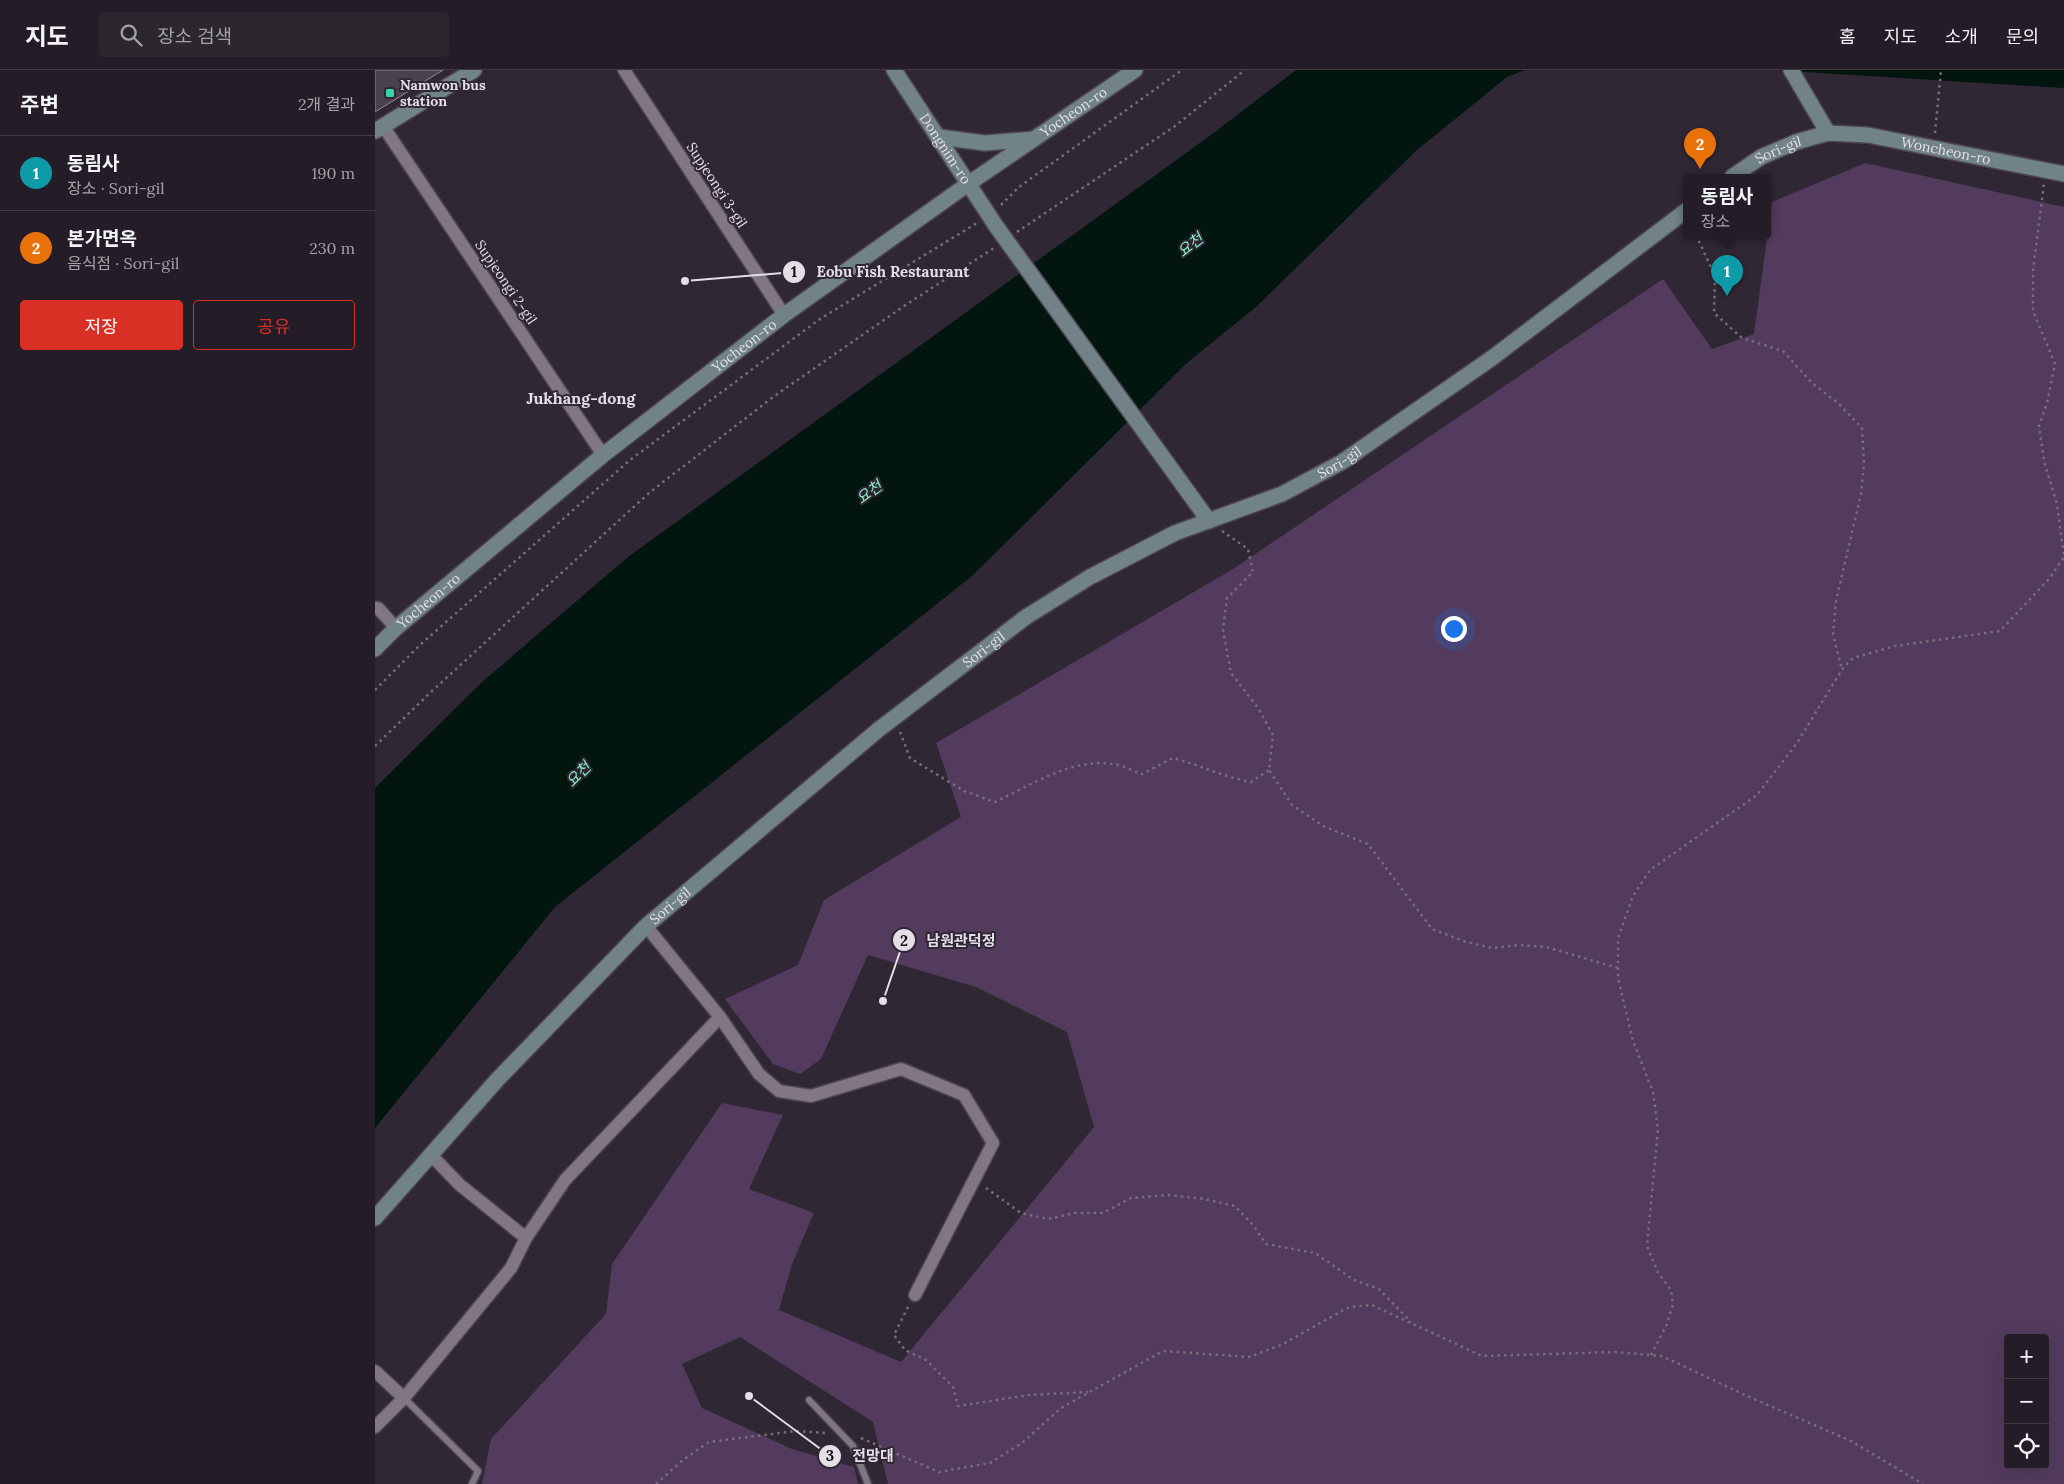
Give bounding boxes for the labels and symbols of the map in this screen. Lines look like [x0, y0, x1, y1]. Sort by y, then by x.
place label: Namwon bus station [400, 76, 486, 110]
street label: Yocheon-ro [1036, 83, 1111, 142]
marker: Namwon bus station [384, 87, 396, 99]
street label: Dongnim-ro [916, 110, 975, 187]
pin: 2 [1684, 128, 1716, 169]
street label: Sori-gil [1751, 132, 1804, 168]
street label: Woncheon-ro [1899, 133, 1992, 168]
street label: Supjeongi 3-gil [683, 139, 751, 231]
water label: 요천 [1173, 228, 1208, 261]
street label: Supjeongi 2-gil [471, 236, 541, 328]
pin: 1 [1711, 255, 1743, 296]
callout: Eobu Fish Restaurant [782, 257, 980, 287]
text: 1 [791, 262, 797, 281]
text: Eobu Fish Restaurant [817, 262, 970, 281]
street label: Yocheon-ro [707, 315, 780, 377]
district label: Jukhang-dong [527, 388, 637, 408]
street label: Sori-gil [1314, 442, 1365, 483]
water label: 요천 [852, 475, 888, 508]
street label: Yocheon-ro [392, 569, 464, 633]
your location [1441, 616, 1467, 642]
street label: Sori-gil [959, 627, 1009, 671]
water label: 요천 [562, 756, 596, 790]
street label: Sori-gil [646, 883, 695, 928]
callout: 남원관덕정 [891, 925, 1005, 955]
text: 2 [900, 931, 908, 950]
text: 남원관덕정 [926, 931, 996, 950]
callout: 전망대 [817, 1441, 904, 1471]
text: 3 [826, 1446, 834, 1465]
text: 전망대 [852, 1446, 894, 1465]

